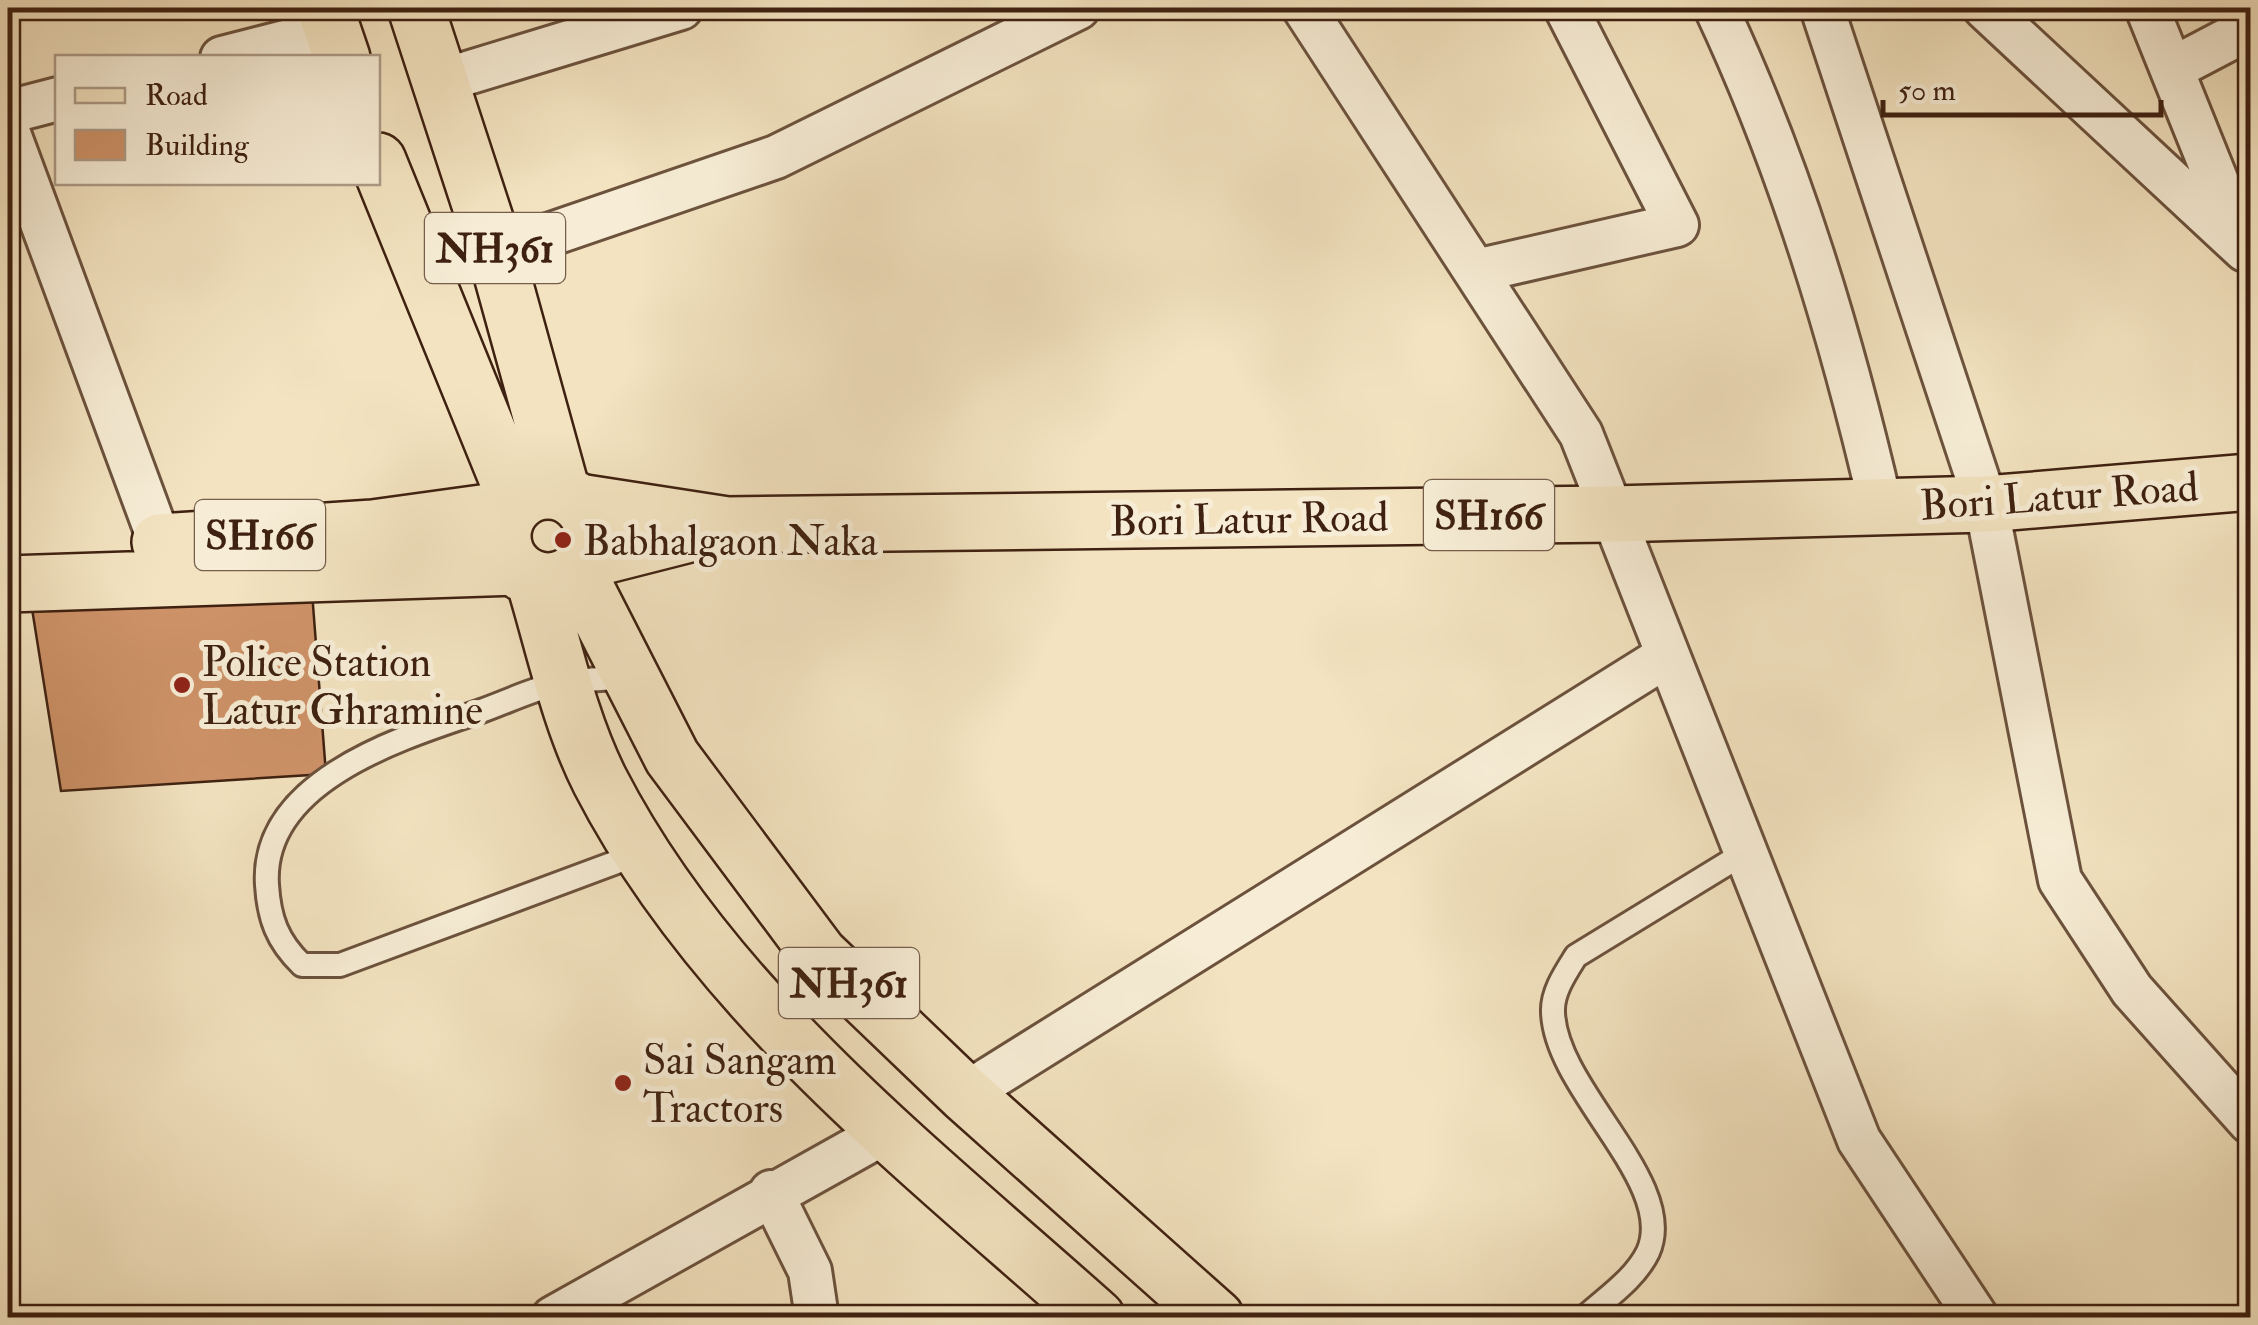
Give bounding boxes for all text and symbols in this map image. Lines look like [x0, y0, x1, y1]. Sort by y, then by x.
legend [55, 55, 380, 185]
scale bar [1883, 55, 2160, 117]
text: 50 m [1898, 72, 1956, 109]
text: Road [145, 77, 208, 114]
text: Building [145, 127, 250, 164]
road number: NH361 [425, 213, 565, 283]
street label: Bori Latur Road [1918, 461, 2200, 533]
road number: SH166 [1424, 480, 1554, 550]
street label: Bori Latur Road [1109, 492, 1389, 548]
road number: SH166 [195, 500, 325, 570]
place label: Babhalgaon Naka [583, 516, 878, 568]
marker: Babhalgaon Naka [552, 529, 574, 551]
place label: Police Station Latur Ghramine [202, 637, 483, 737]
marker: Police Station Latur Ghramine [171, 674, 193, 696]
road number: NH361 [779, 948, 919, 1018]
place label: Sai Sangam Tractors [643, 1035, 836, 1135]
marker: Sai Sangam Tractors [612, 1072, 634, 1094]

